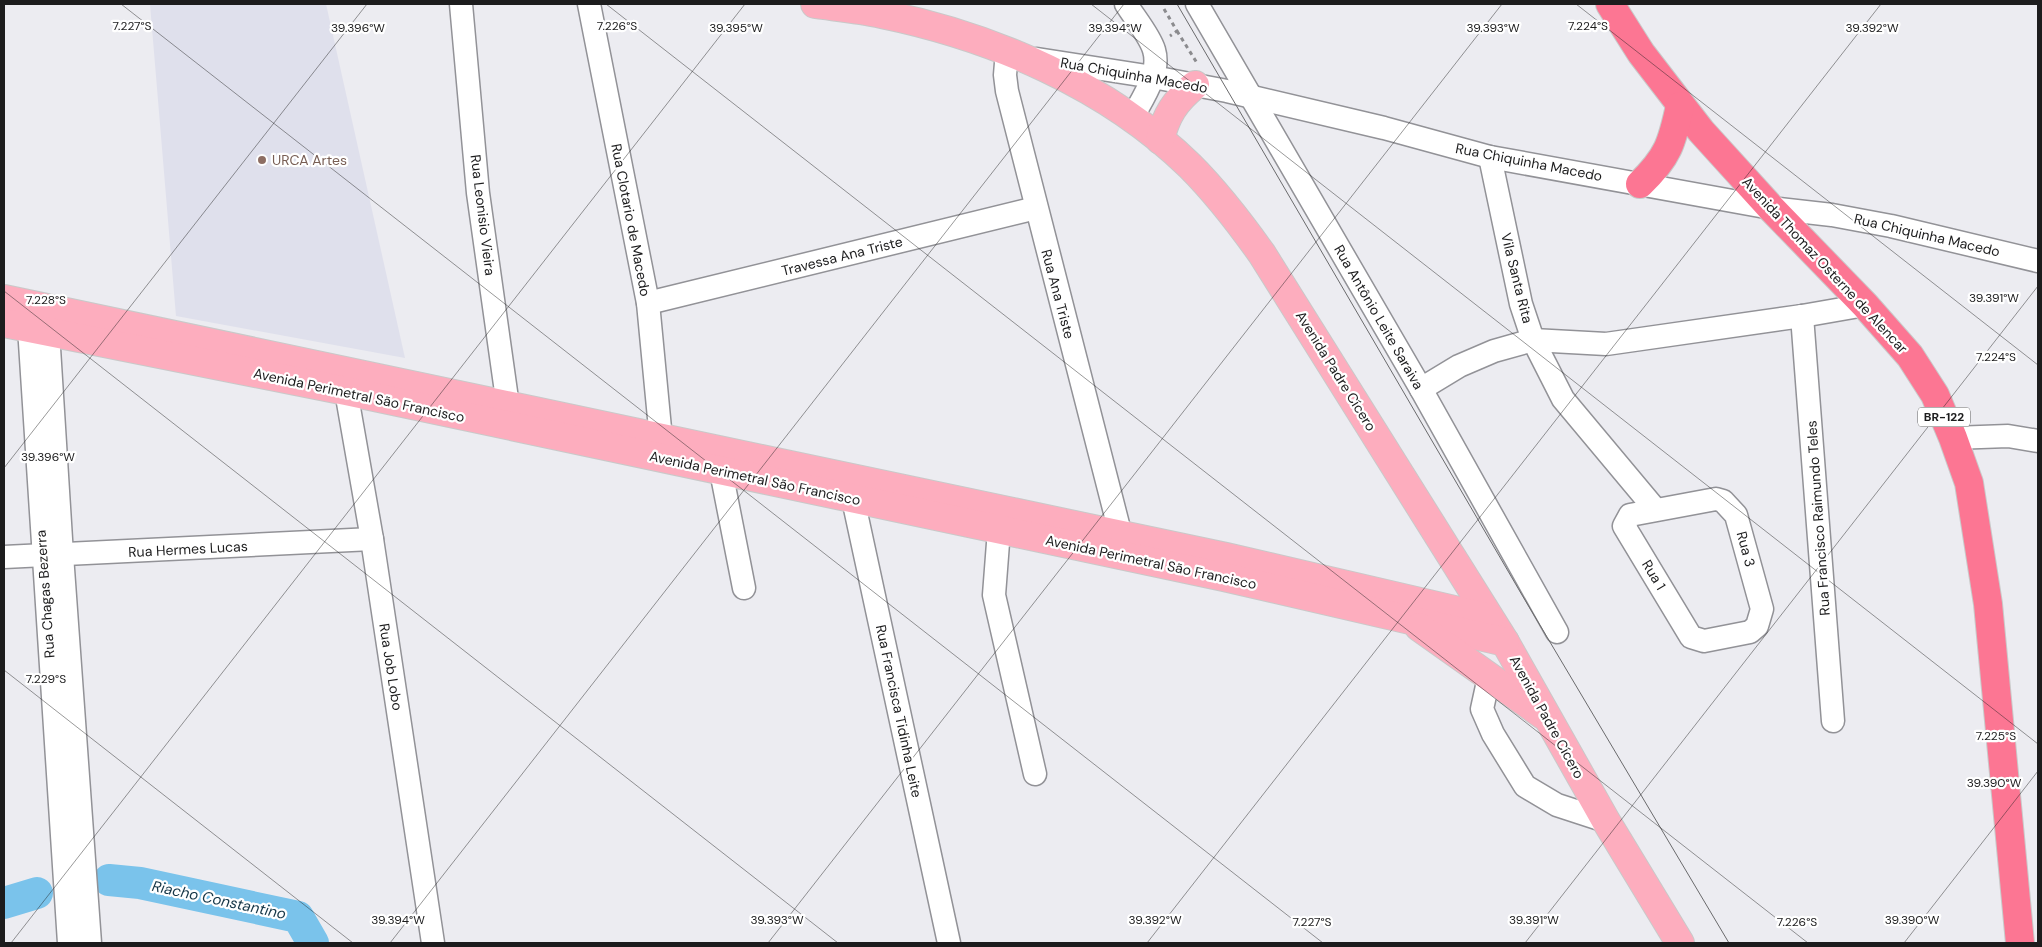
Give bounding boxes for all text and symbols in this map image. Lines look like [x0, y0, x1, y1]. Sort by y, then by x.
text: 7.227°S [112, 18, 152, 34]
text: 7.226°S [597, 18, 637, 34]
text: 7.224°S [1568, 18, 1608, 34]
text: 39.396°W [331, 20, 385, 36]
text: 39.395°W [709, 20, 763, 36]
text: 39.394°W [1088, 20, 1142, 36]
text: 39.393°W [1466, 20, 1520, 36]
text: 39.392°W [1845, 20, 1899, 36]
street label: Rua Chiquinha Macedo [1059, 53, 1209, 97]
street label: Rua Chiquinha Macedo [1454, 139, 1604, 185]
street label: Rua Clotario de Macedo [607, 142, 655, 298]
place label: URCA Artes [272, 151, 347, 169]
marker: URCA Artes [256, 154, 268, 166]
street label: Rua Leonisio Vieira [467, 154, 499, 276]
street label: Avenida Thomaz Osterne de Alencar [1738, 173, 1912, 357]
street label: Rua Chiquinha Macedo [1852, 209, 2002, 261]
street label: Vila Santa Rita [1497, 231, 1537, 325]
street label: Travessa Ana Triste [780, 232, 904, 280]
street label: Rua Antônio Leite Saraiva [1330, 242, 1428, 392]
street label: Rua Ana Triste [1037, 247, 1079, 341]
text: 39.391°W [1969, 290, 2019, 306]
text: 7.228°S [26, 292, 66, 308]
street label: Avenida Padre Cícero [1292, 308, 1380, 434]
text: 7.224°S [1976, 349, 2016, 365]
street label: Avenida Perimetral São Francisco [252, 364, 466, 426]
road number: BR-122 [1918, 408, 1970, 427]
street label: Rua Francisco Raimundo Teles [1802, 420, 1834, 616]
street label: Avenida Perimetral São Francisco [648, 447, 862, 509]
text: 39.396°W [21, 449, 75, 465]
street label: Rua Chagas Bezerra [32, 529, 58, 659]
street label: Rua 3 [1733, 529, 1759, 569]
street label: Avenida Perimetral São Francisco [1044, 531, 1258, 593]
street label: Rua Hermes Lucas [128, 537, 248, 561]
street label: Rua 1 [1638, 557, 1670, 593]
street label: Rua Job Lobo [375, 622, 407, 712]
street label: Rua Francisca Tidinha Leite [872, 623, 926, 799]
street label: Avenida Padre Cícero [1506, 652, 1588, 782]
text: 7.229°S [26, 671, 66, 687]
text: 7.225°S [1976, 728, 2016, 744]
text: 39.390°W [1967, 775, 2022, 791]
water label: Riacho Constantino [150, 876, 288, 924]
text: 39.394°W [371, 912, 425, 928]
text: 39.393°W [750, 912, 804, 928]
text: 39.392°W [1128, 912, 1182, 928]
text: 39.391°W [1509, 912, 1559, 928]
text: 39.390°W [1885, 912, 1940, 928]
text: 7.227°S [1292, 914, 1332, 930]
text: 7.226°S [1777, 914, 1817, 930]

